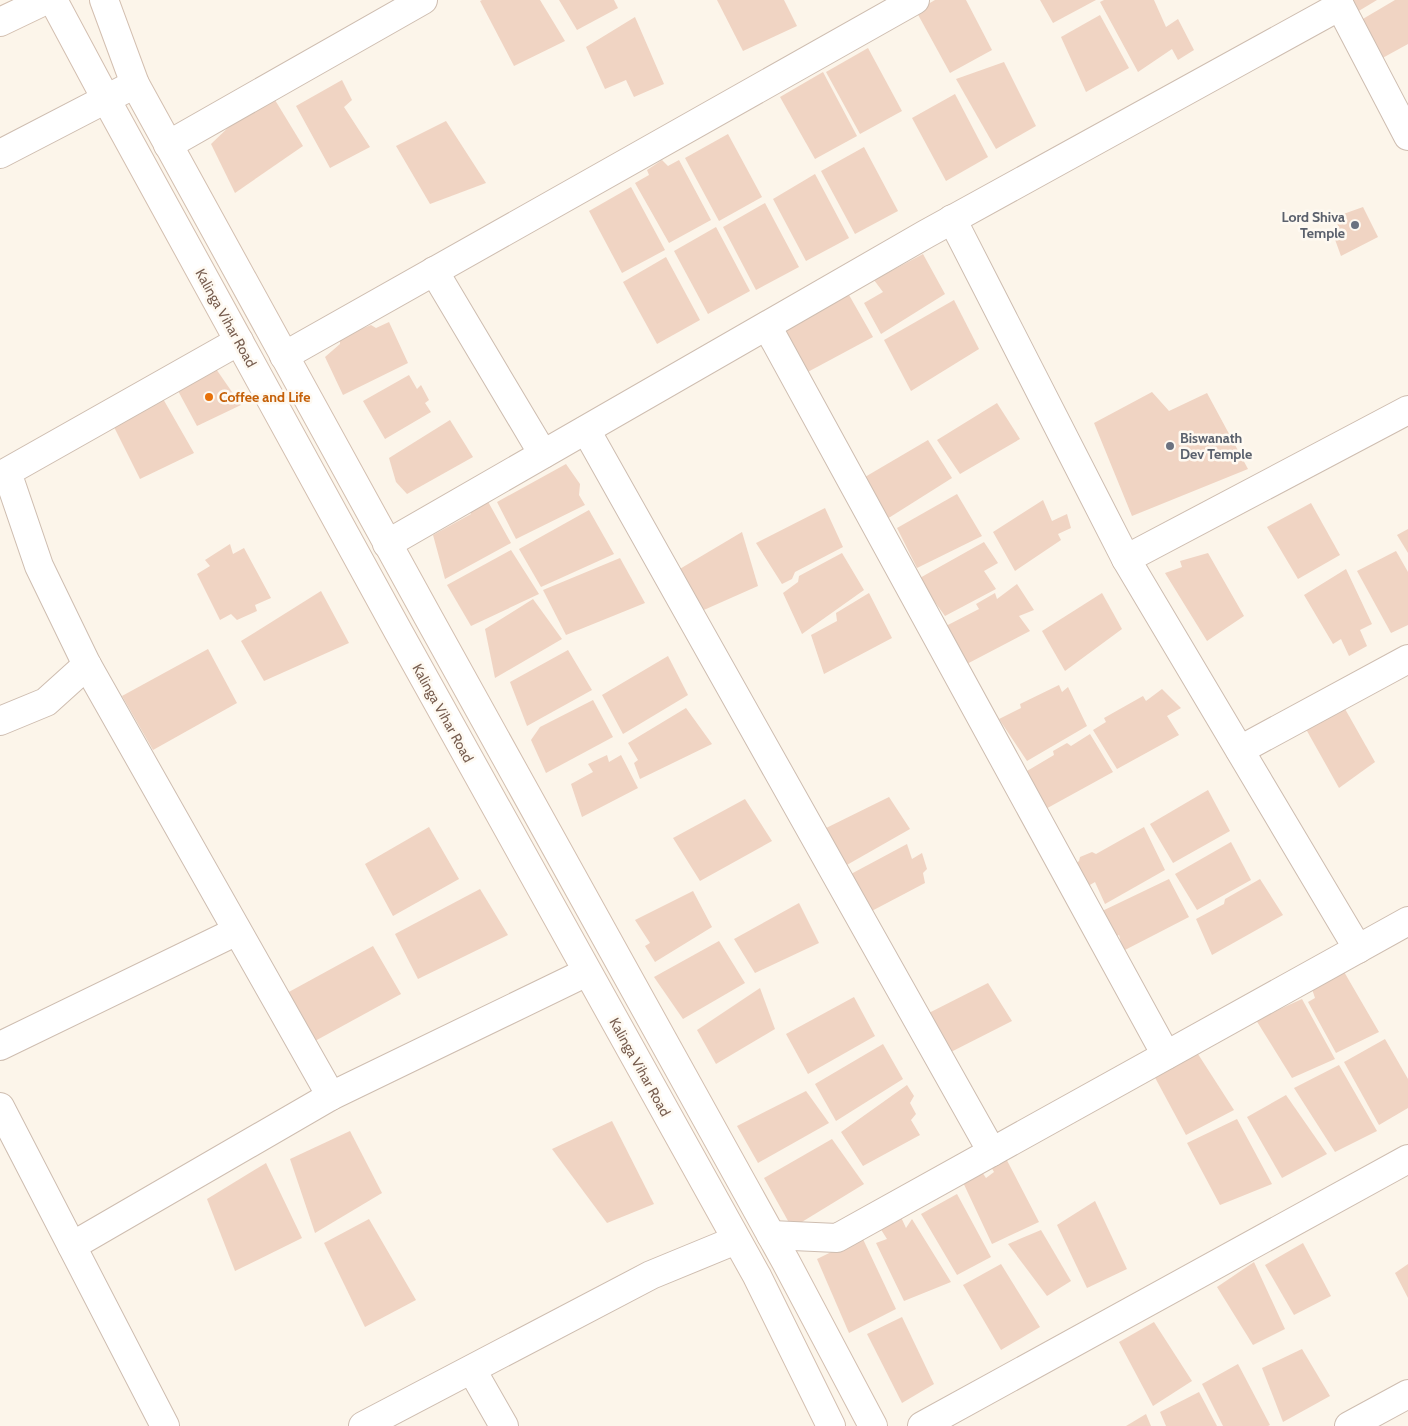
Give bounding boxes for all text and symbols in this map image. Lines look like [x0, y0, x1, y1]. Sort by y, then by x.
place label: Lord Shiva Temple [1282, 208, 1345, 242]
marker: Lord Shiva Temple [1349, 219, 1361, 231]
street label: Kalinga Vihar Road [191, 266, 261, 370]
place label: Coffee and Life [219, 388, 310, 406]
marker: Coffee and Life [203, 391, 215, 403]
place label: Biswanath Dev Temple [1180, 429, 1252, 463]
marker: Biswanath Dev Temple [1164, 440, 1176, 452]
street label: Kalinga Vihar Road [408, 661, 478, 765]
street label: Kalinga Vihar Road [605, 1015, 675, 1119]

